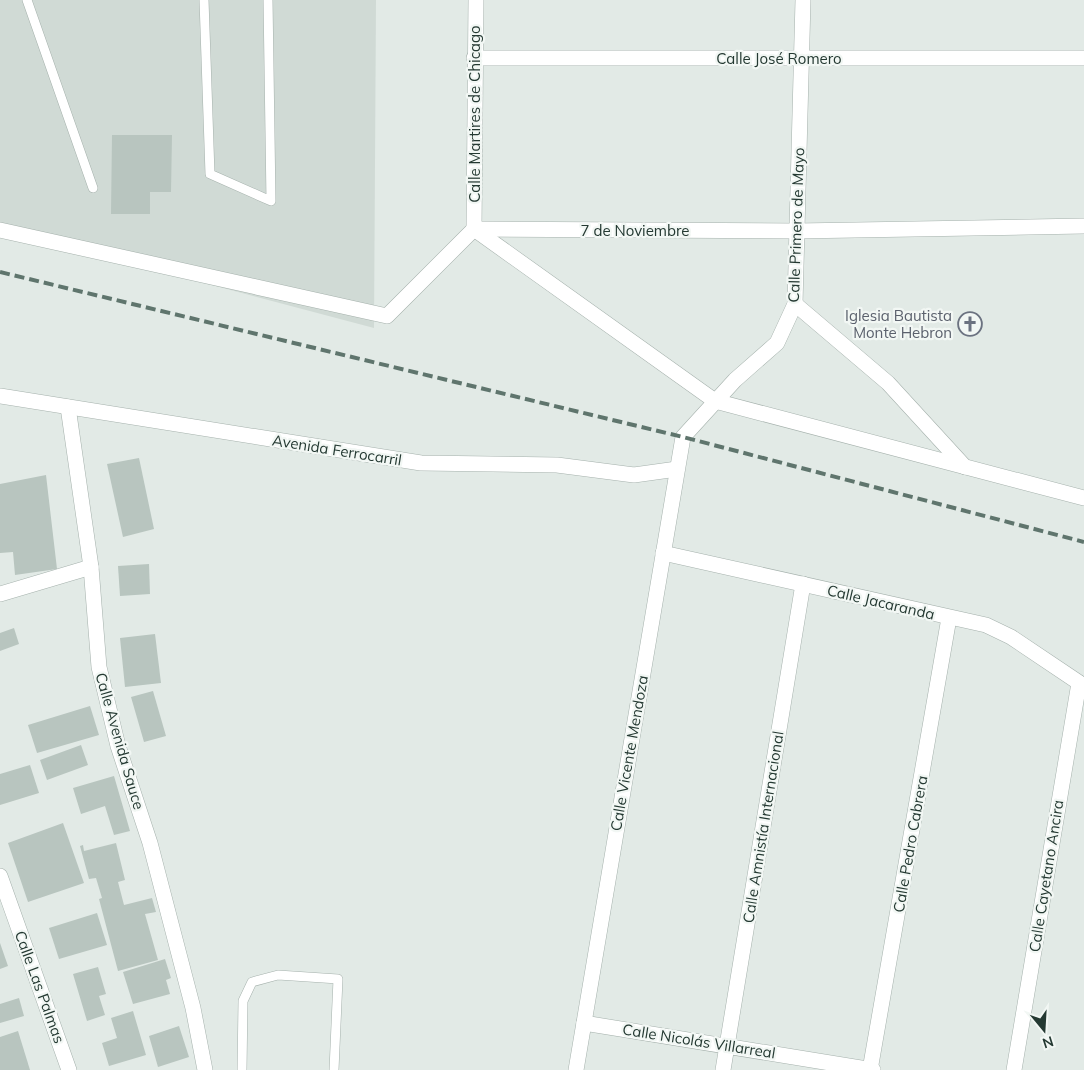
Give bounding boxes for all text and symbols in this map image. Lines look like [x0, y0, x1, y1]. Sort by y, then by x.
street label: Calle Martires de Chicago [465, 25, 484, 203]
street label: Calle José Romero [716, 49, 842, 68]
street label: Calle Primero de Mayo [784, 147, 808, 303]
street label: 7 de Noviembre [580, 221, 690, 240]
place label: Iglesia Bautista Monte Hebron [845, 306, 952, 342]
church icon: Iglesia Bautista Monte Hebron [957, 311, 983, 337]
street label: Avenida Ferrocarril [271, 430, 403, 470]
street label: Calle Jacaranda [825, 580, 937, 624]
street label: Calle Avenida Sauce [91, 670, 149, 812]
street label: Calle Vicente Mendoza [606, 674, 652, 832]
street label: Calle Amnistía Internacional [738, 730, 788, 924]
street label: Calle Pedro Cabrera [889, 774, 931, 914]
street label: Calle Cayetano Ancira [1025, 799, 1067, 953]
street label: Calle Las Palmas [11, 928, 69, 1046]
north arrow [1019, 1005, 1069, 1055]
street label: Calle Nicolás Villarreal [621, 1020, 777, 1062]
text: N [1040, 1032, 1056, 1053]

